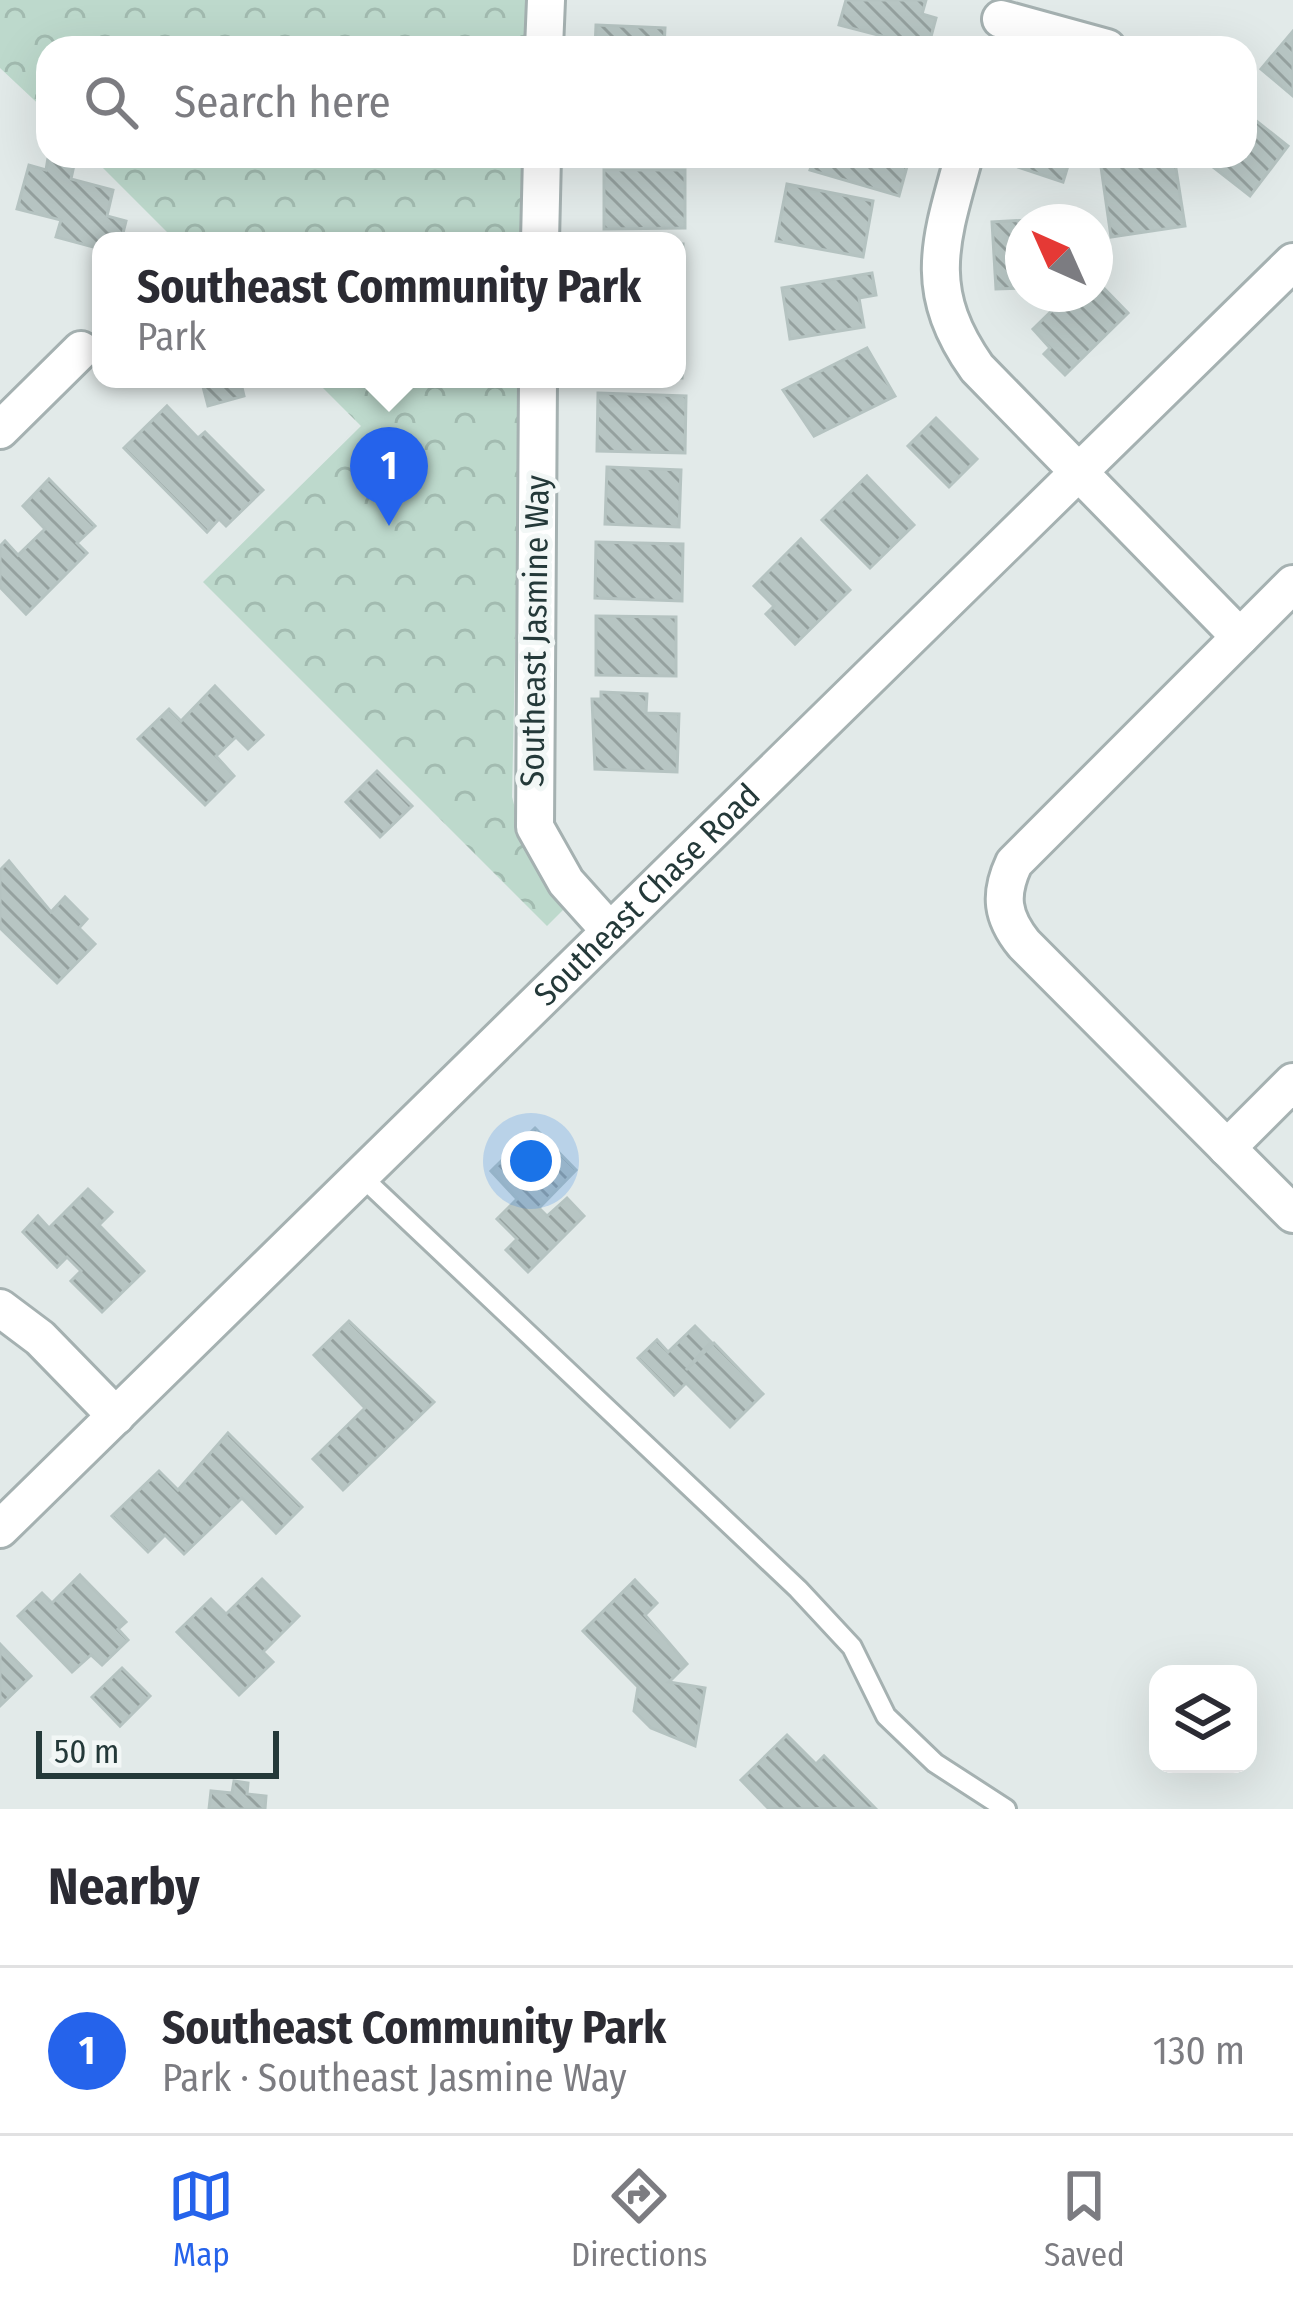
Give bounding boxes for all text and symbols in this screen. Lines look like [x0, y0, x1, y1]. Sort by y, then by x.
search box [36, 36, 1257, 168]
icon: search [78, 69, 144, 135]
text: Search here [174, 75, 391, 129]
north arrow [1005, 204, 1113, 312]
popup [92, 232, 686, 388]
text: Southeast Community Park [137, 260, 641, 314]
text: Park [137, 314, 206, 360]
pin: 1 [350, 427, 428, 526]
street label: Southeast Jasmine Way [512, 474, 558, 787]
street label: Southeast Chase Road [526, 776, 768, 1014]
your location [501, 1131, 561, 1191]
map controls [1149, 1665, 1257, 1773]
button: layers [1149, 1665, 1257, 1773]
scale bar [36, 1725, 279, 1778]
text: 50 m [54, 1732, 119, 1772]
text: Nearby [48, 1856, 200, 1918]
text: Southeast Community Park [162, 2001, 666, 2055]
text: 1 [79, 2028, 95, 2074]
text: 130 m [1153, 2028, 1245, 2074]
text: Park · Southeast Jasmine Way [162, 2055, 627, 2101]
tab: Map [168, 2163, 234, 2275]
tab: Directions [571, 2163, 707, 2275]
tab: Saved [1044, 2163, 1125, 2275]

